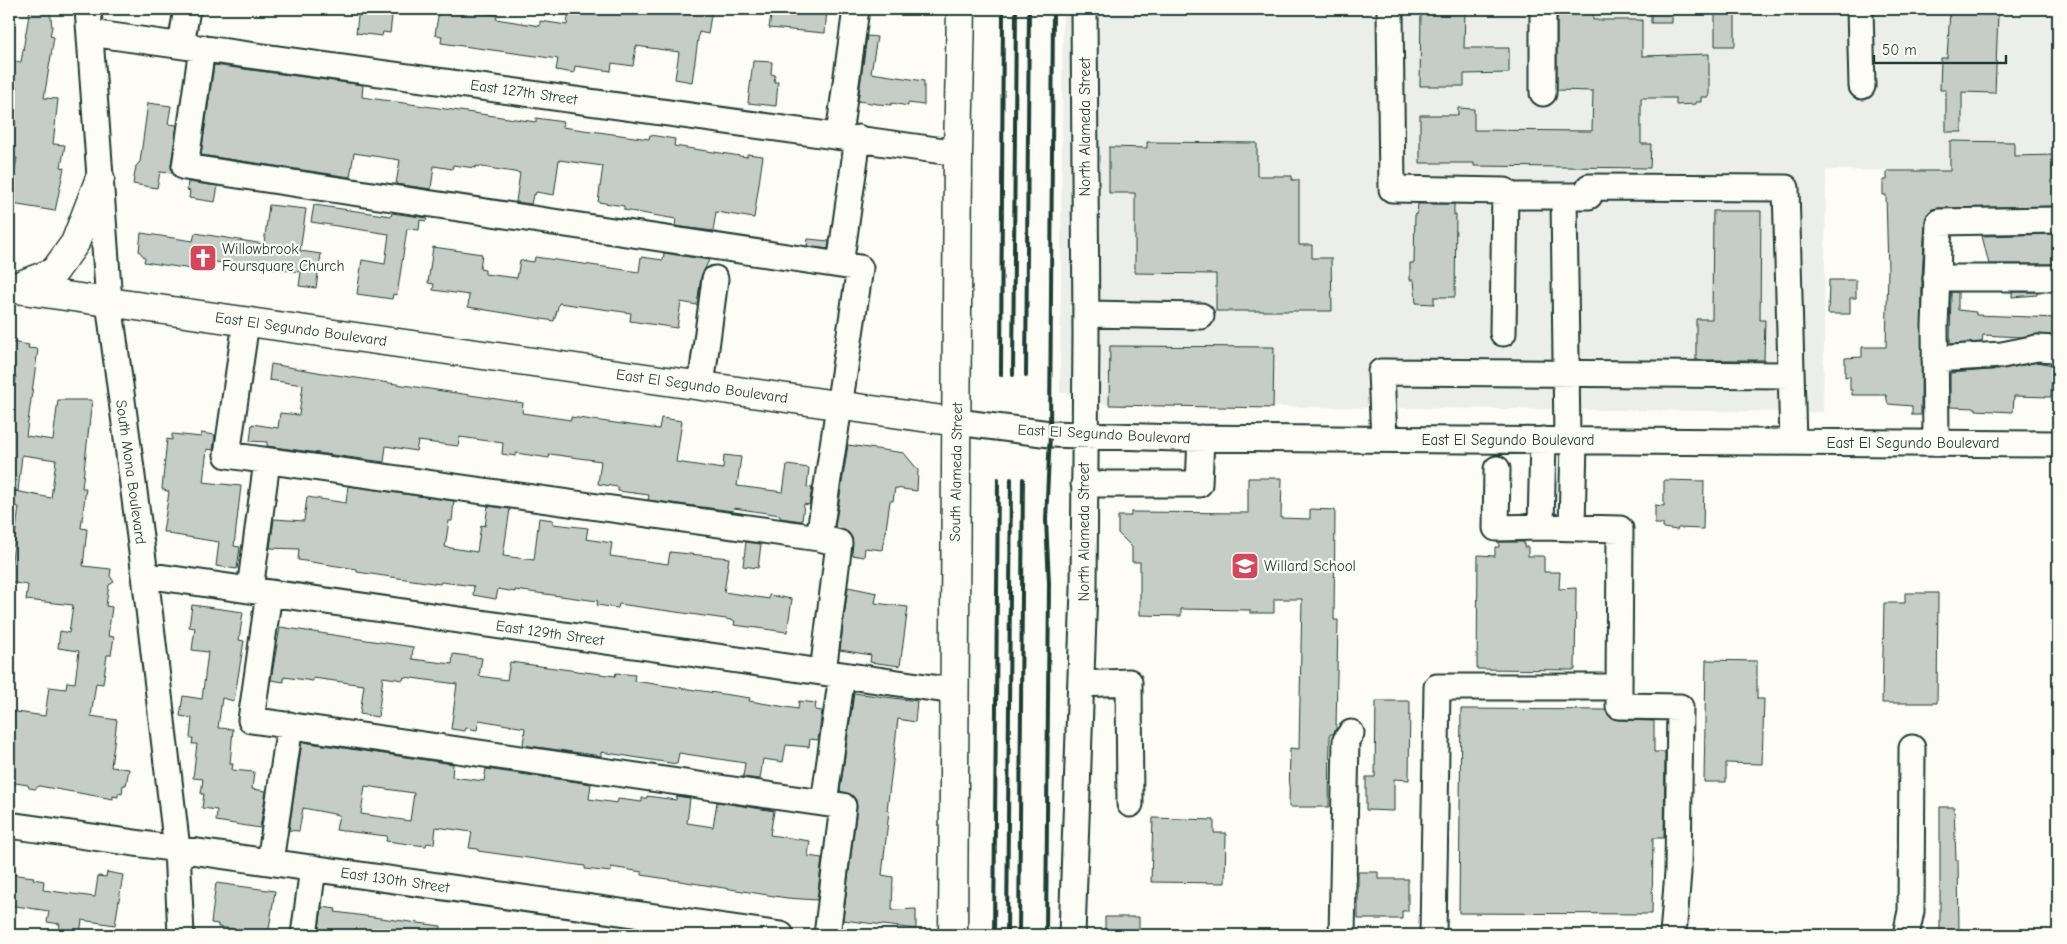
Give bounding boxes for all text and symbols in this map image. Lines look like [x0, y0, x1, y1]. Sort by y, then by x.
scale bar [1874, 32, 2007, 64]
text: 50 m [1882, 41, 1917, 59]
street label: North Alameda Street [1076, 57, 1094, 197]
street label: East 127th Street [469, 76, 579, 109]
place label: Willowbrook Foursquare Church [222, 240, 345, 275]
church icon: Willowbrook Foursquare Church [188, 243, 218, 273]
street label: East El Segundo Boulevard [214, 308, 388, 350]
street label: East El Segundo Boulevard [615, 365, 789, 407]
street label: South Mona Boulevard [112, 399, 150, 545]
street label: South Alameda Street [946, 402, 966, 542]
street label: East El Segundo Boulevard [1017, 420, 1191, 448]
street label: East El Segundo Boulevard [1421, 431, 1595, 449]
street label: East El Segundo Boulevard [1826, 434, 2000, 452]
street label: North Alameda Street [1075, 462, 1093, 602]
school or university icon: Willard School [1230, 551, 1260, 581]
place label: Willard School [1264, 557, 1356, 575]
street label: East 129th Street [495, 617, 606, 650]
street label: East 130th Street [339, 863, 451, 897]

